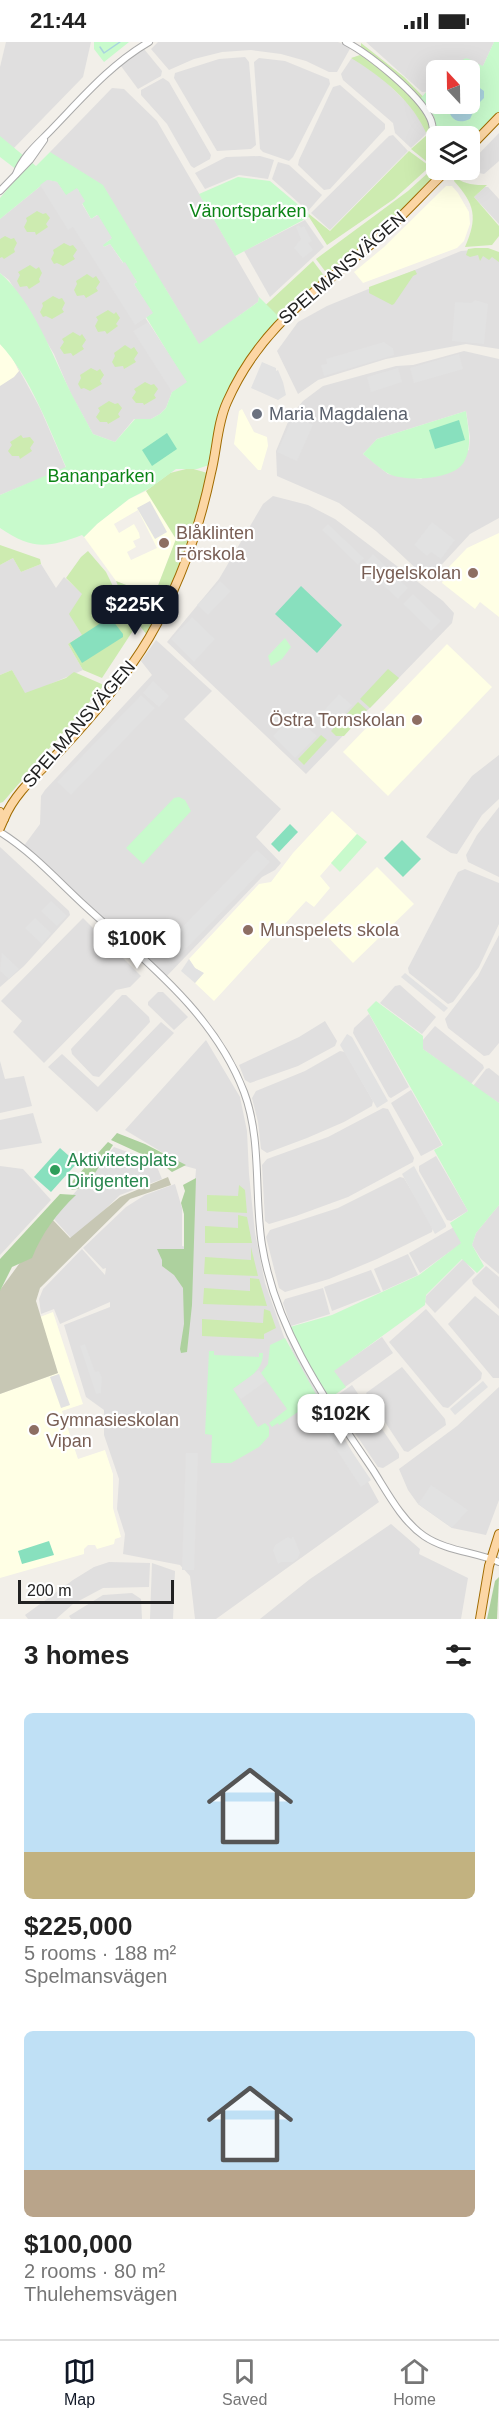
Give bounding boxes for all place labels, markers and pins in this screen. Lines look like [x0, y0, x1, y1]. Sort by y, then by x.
place label: Maria Magdalena [269, 404, 409, 424]
marker: Maria Magdalena [250, 407, 264, 421]
place label: Blåklinten Förskola [176, 523, 254, 564]
marker: Blåklinten Förskola [157, 536, 171, 550]
place label: Flygelskolan [361, 563, 461, 583]
marker: Flygelskolan [466, 566, 480, 580]
pin: $225K [93, 585, 177, 636]
place label: Östra Tornskolan [269, 710, 405, 730]
marker: Östra Tornskolan [410, 713, 424, 727]
pin: $100K [95, 919, 179, 970]
place label: Munspelets skola [260, 920, 400, 940]
marker: Munspelets skola [241, 923, 255, 937]
place label: Aktivitetsplats Dirigenten [67, 1150, 177, 1191]
marker: Aktivitetsplats Dirigenten [48, 1163, 62, 1177]
pin: $102K [299, 1394, 383, 1445]
place label: Gymnasieskolan Vipan [46, 1410, 179, 1451]
marker: Gymnasieskolan Vipan [27, 1423, 41, 1437]

